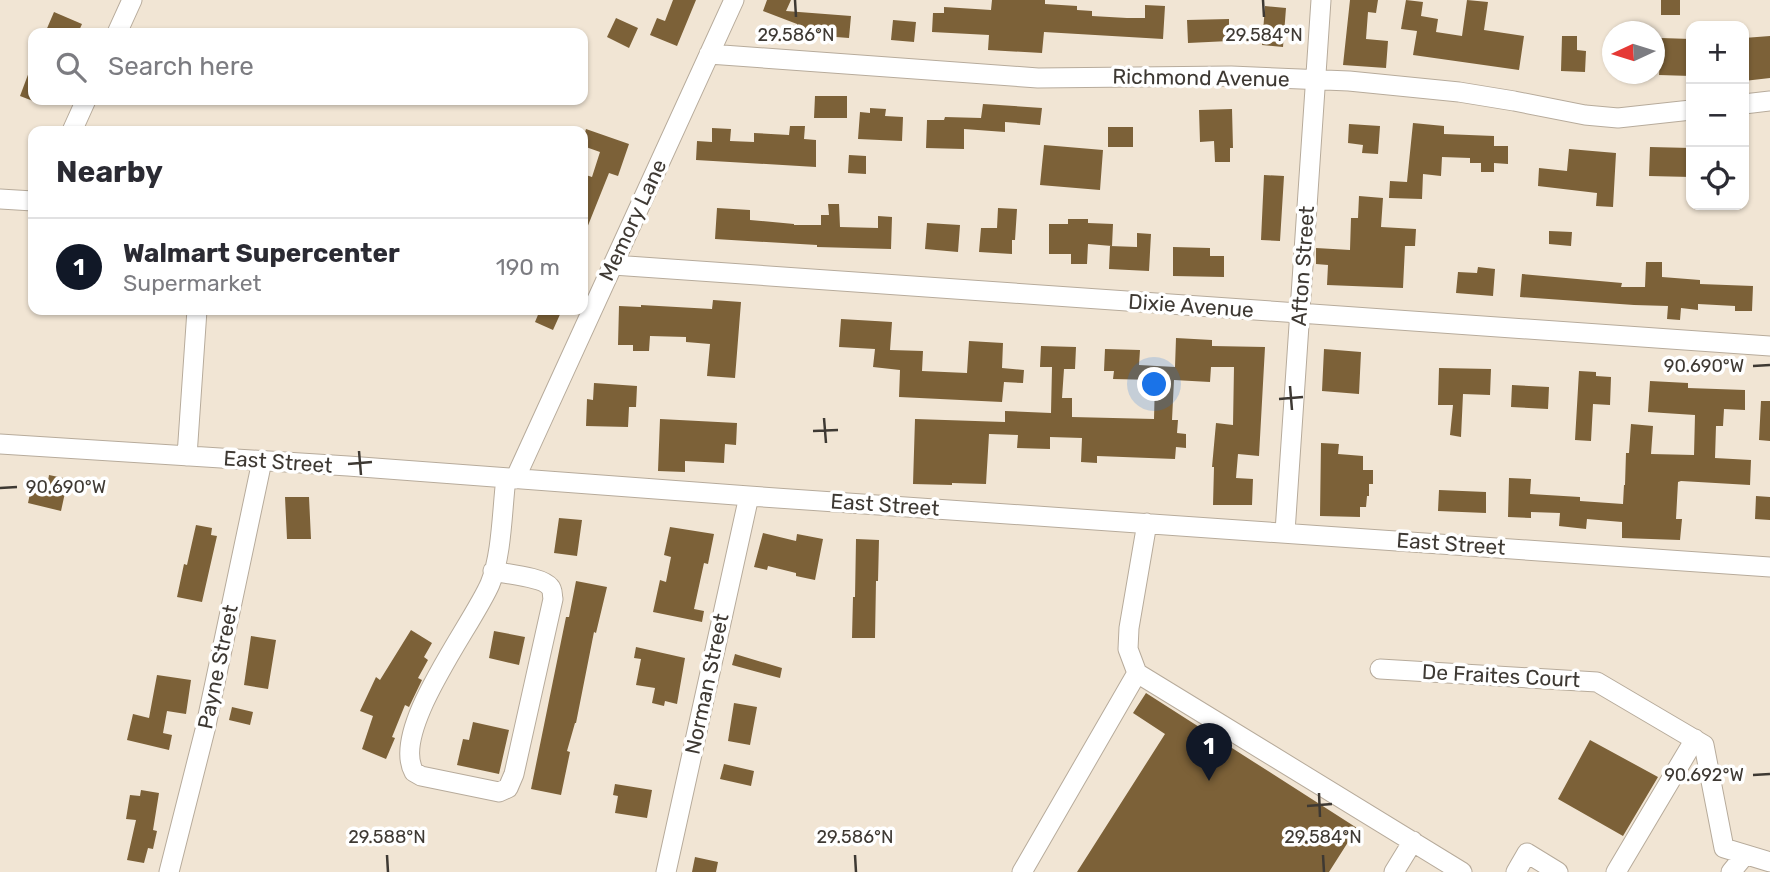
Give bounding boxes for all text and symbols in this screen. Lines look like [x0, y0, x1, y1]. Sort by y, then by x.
north arrow [1602, 21, 1665, 84]
map controls [1686, 21, 1749, 210]
button: + [1686, 21, 1749, 84]
text: 29.586°N [757, 24, 835, 46]
text: 29.584°N [1225, 24, 1303, 46]
search box [28, 28, 588, 105]
icon: search [52, 48, 90, 86]
text: Search here [108, 51, 254, 82]
street label: Richmond Avenue [1112, 63, 1290, 92]
button: − [1686, 84, 1749, 147]
button: locate [1686, 147, 1749, 210]
text: Nearby [56, 154, 163, 190]
street label: Memory Lane [593, 155, 672, 285]
street label: Afton Street [1286, 205, 1319, 327]
text: Walmart Supercenter [123, 238, 400, 269]
text: 1 [73, 253, 85, 281]
text: 190 m [496, 253, 560, 281]
text: Supermarket [123, 269, 261, 297]
street label: Dixie Avenue [1127, 289, 1255, 322]
text: 90.690°W [1664, 355, 1744, 377]
your location [1137, 367, 1171, 401]
street label: East Street [223, 445, 333, 478]
text: 90.690°W [26, 476, 106, 498]
street label: East Street [830, 488, 940, 521]
street label: East Street [1396, 527, 1506, 560]
street label: Payne Street [192, 602, 243, 731]
street label: Norman Street [679, 611, 734, 757]
street label: De Fraites Court [1421, 659, 1581, 692]
pin: 1 [1186, 723, 1232, 781]
text: 90.692°W [1664, 764, 1744, 786]
text: 29.588°N [348, 826, 426, 848]
text: 29.586°N [816, 826, 894, 848]
text: 29.584°N [1284, 826, 1362, 848]

